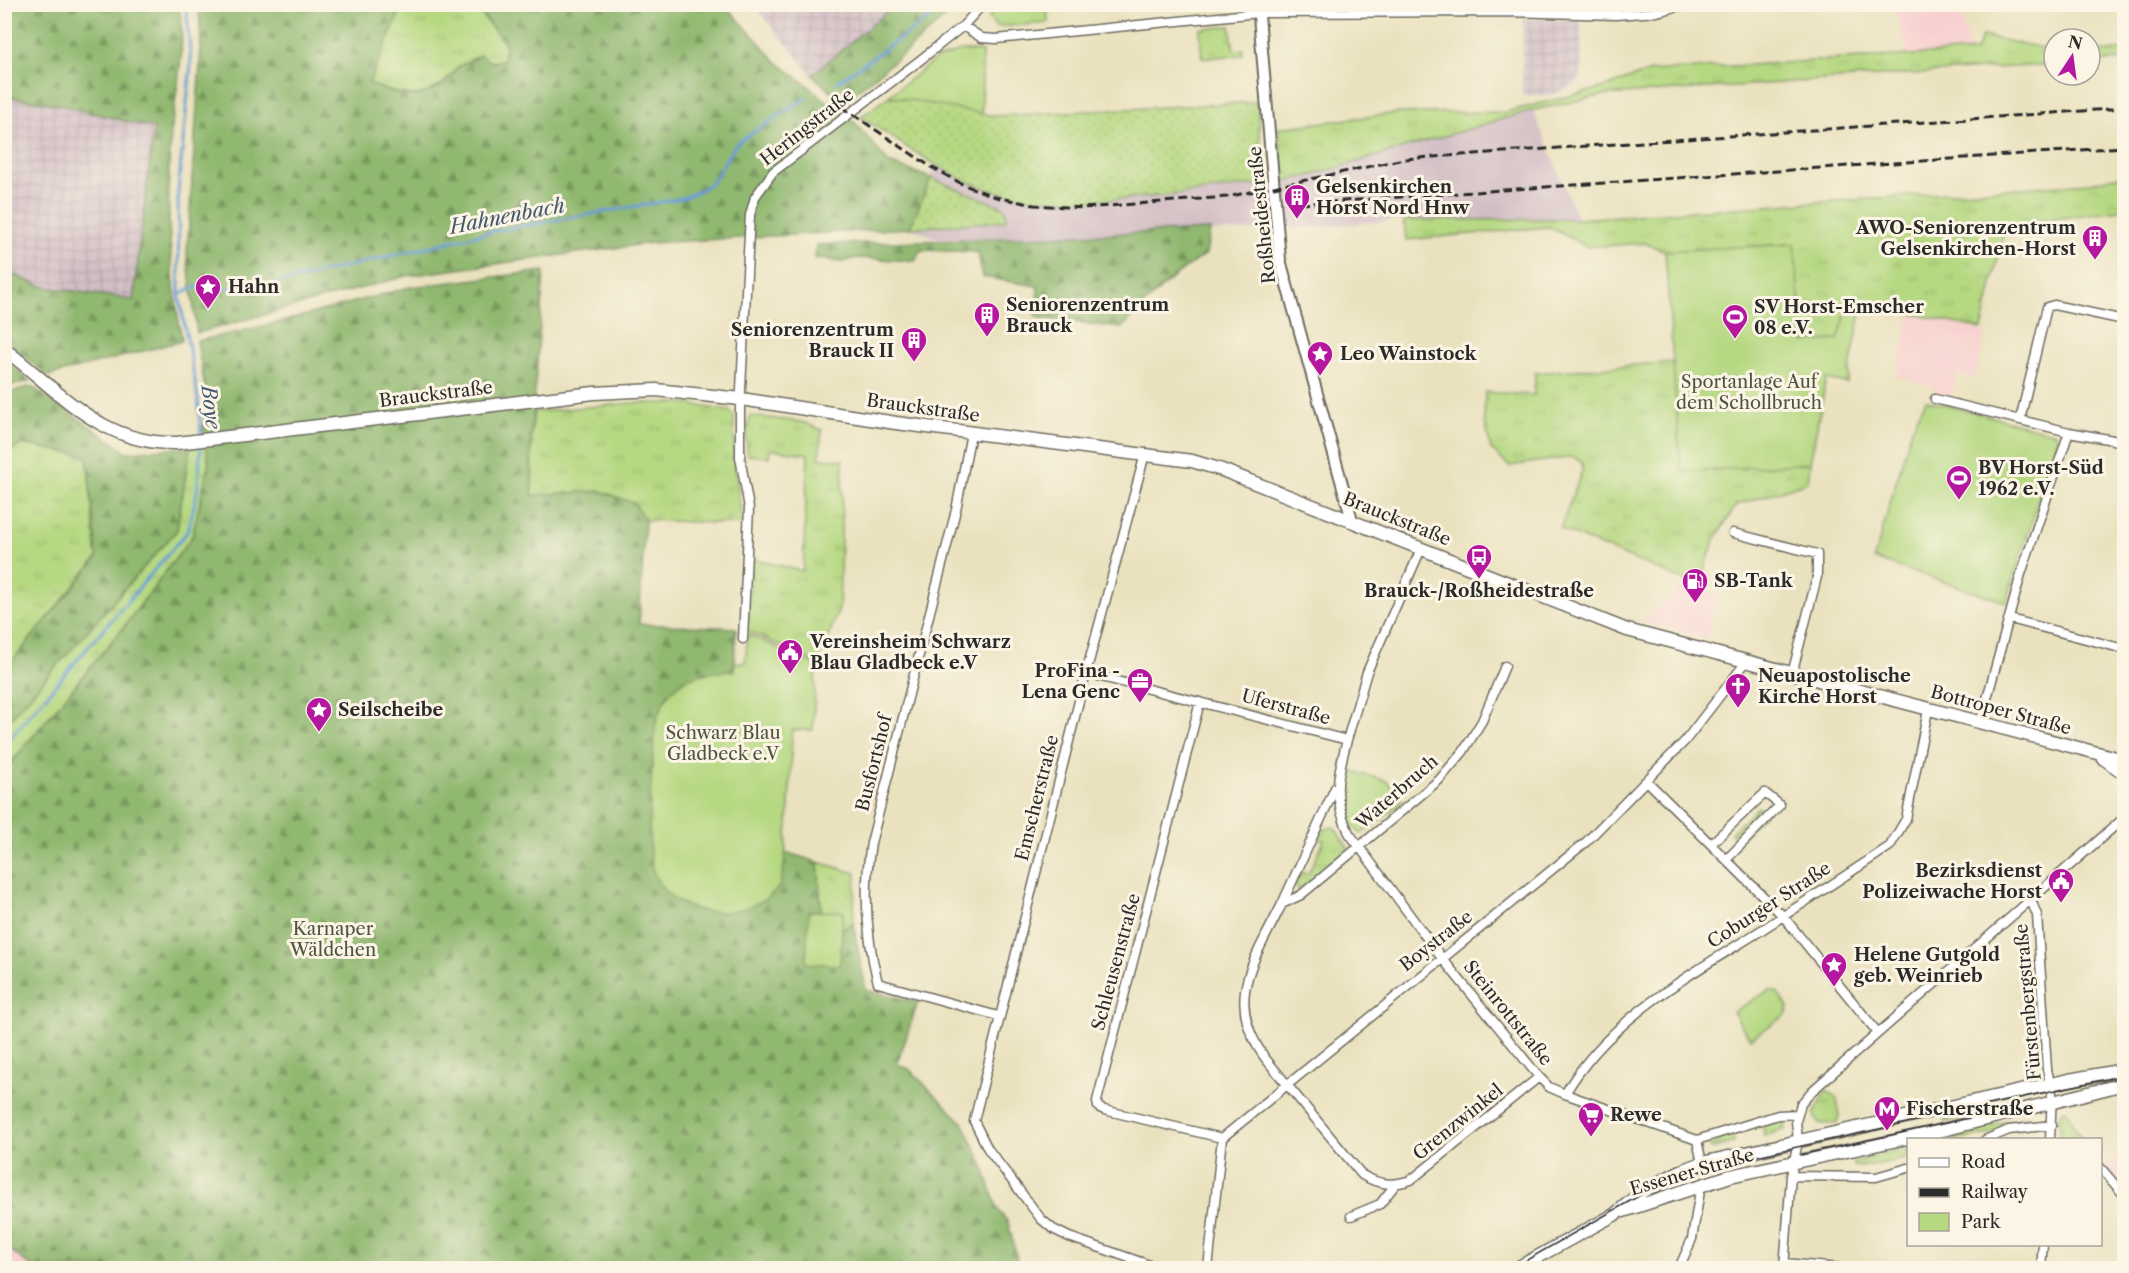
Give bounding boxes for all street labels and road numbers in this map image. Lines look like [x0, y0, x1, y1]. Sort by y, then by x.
street label: Heringstraße [756, 84, 858, 170]
street label: Roßheidestraße [1244, 145, 1280, 285]
street label: Brauckstraße [378, 376, 494, 412]
street label: Brauckstraße [865, 389, 981, 427]
street label: Brauckstraße [1340, 487, 1454, 551]
street label: Bottroper Straße [1928, 681, 2074, 739]
street label: Uferstraße [1239, 685, 1333, 729]
street label: Busfortshof [851, 710, 897, 814]
street label: Emscherstraße [1011, 733, 1063, 863]
street label: Waterbruch [1351, 750, 1443, 834]
street label: Coburger Straße [1703, 857, 1835, 953]
street label: Schleusenstraße [1087, 891, 1145, 1033]
street label: Boystraße [1395, 906, 1477, 976]
street label: Fürstenbergstraße [2010, 923, 2046, 1081]
street label: Steinrottstraße [1459, 956, 1557, 1070]
street label: Grenzwinkel [1409, 1079, 1507, 1165]
street label: Essener Straße [1627, 1144, 1757, 1200]

